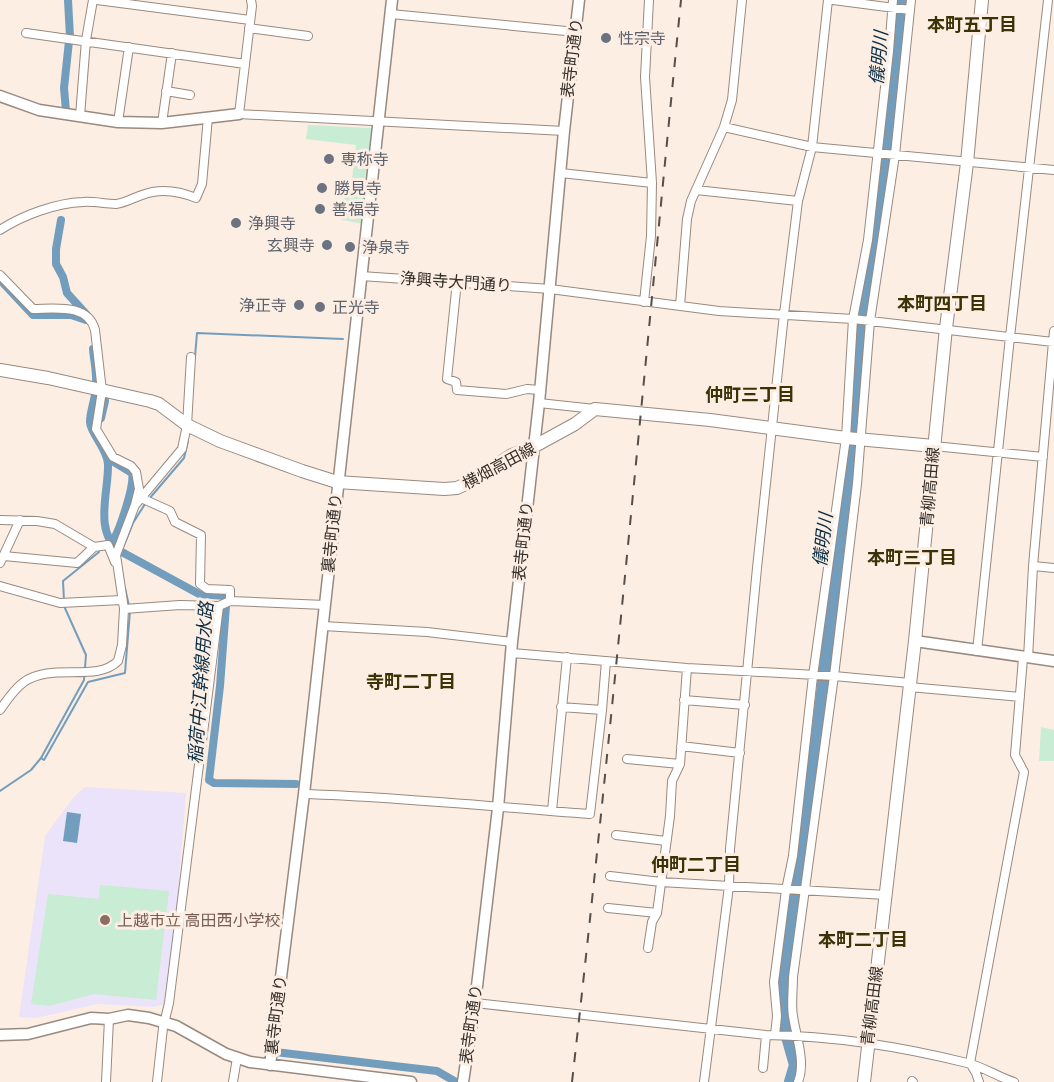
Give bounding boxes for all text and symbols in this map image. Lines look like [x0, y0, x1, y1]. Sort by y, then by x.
district label: 本町五丁目 [927, 14, 1017, 36]
street label: 表寺町通り [558, 17, 586, 99]
water label: 儀明川 [866, 28, 892, 86]
place label: 性宗寺 [618, 29, 666, 48]
marker: 性宗寺 [599, 31, 613, 45]
place label: 専称寺 [341, 150, 389, 169]
marker: 専称寺 [322, 152, 336, 166]
place label: 勝見寺 [334, 179, 382, 198]
marker: 勝見寺 [315, 181, 329, 195]
place label: 善福寺 [332, 200, 380, 219]
marker: 善福寺 [313, 202, 327, 216]
place label: 浄興寺 [248, 214, 296, 233]
marker: 浄興寺 [229, 216, 243, 230]
place label: 玄興寺 [267, 236, 315, 255]
marker: 玄興寺 [320, 238, 334, 252]
place label: 浄泉寺 [362, 238, 410, 257]
marker: 浄泉寺 [343, 240, 357, 254]
street label: 浄興寺大門通り [399, 269, 513, 295]
district label: 本町四丁目 [897, 293, 987, 315]
place label: 浄正寺 [239, 296, 287, 315]
marker: 浄正寺 [292, 298, 306, 312]
place label: 正光寺 [332, 298, 380, 317]
marker: 正光寺 [313, 300, 327, 314]
district label: 仲町三丁目 [705, 384, 795, 406]
street label: 横畑高田線 [459, 439, 539, 493]
street label: 青柳高田線 [917, 446, 943, 528]
street label: 裏寺町通り [318, 492, 346, 574]
street label: 表寺町通り [509, 500, 537, 582]
water label: 儀明川 [809, 510, 837, 568]
district label: 本町三丁目 [867, 547, 957, 569]
water label: 稲荷中江幹線用水路 [184, 599, 218, 765]
district label: 寺町二丁目 [366, 671, 456, 693]
district label: 仲町二丁目 [651, 854, 741, 876]
place label: 上越市立 高田西小学校 [117, 911, 281, 930]
marker: 上越市立 高田西小学校 [98, 913, 112, 927]
district label: 本町二丁目 [818, 929, 908, 951]
street label: 青柳高田線 [858, 965, 886, 1047]
street label: 裏寺町通り [262, 974, 290, 1056]
street label: 表寺町通り [456, 983, 486, 1065]

